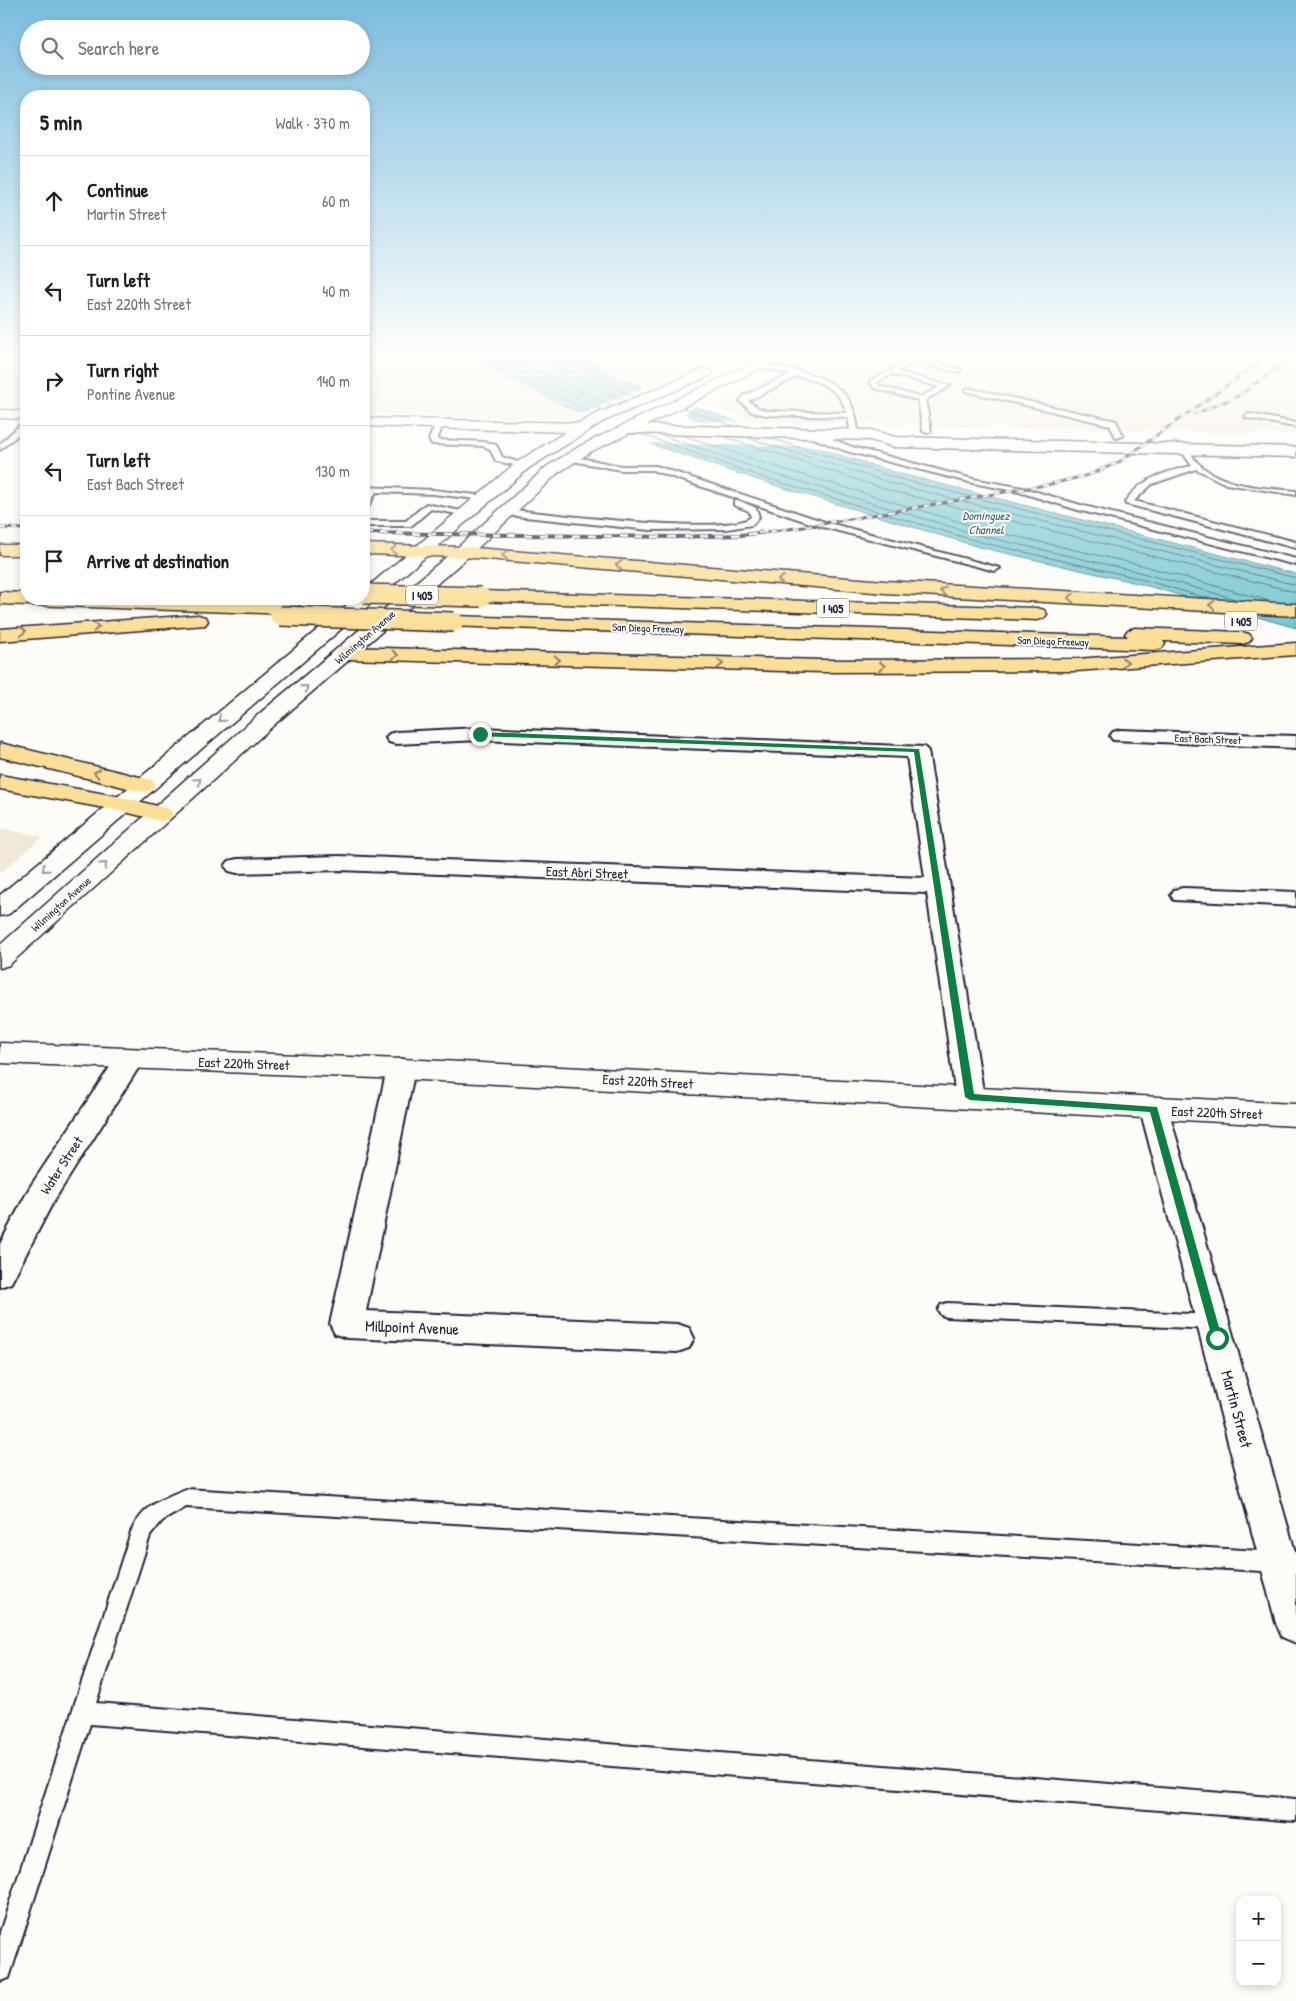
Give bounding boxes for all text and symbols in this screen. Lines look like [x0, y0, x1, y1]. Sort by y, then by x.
search box [20, 20, 370, 75]
icon: search [38, 34, 66, 62]
text: Search here [78, 35, 159, 61]
text: 5 min [40, 108, 82, 137]
text: Walk · 370 m [276, 112, 350, 134]
text: Continue [87, 177, 148, 203]
icon: ahead [40, 187, 68, 215]
text: 60 m [322, 190, 350, 212]
text: Martin Street [87, 203, 166, 225]
text: Turn left [87, 267, 150, 293]
icon: left [40, 277, 68, 305]
text: 40 m [322, 280, 350, 302]
text: East 220th Street [87, 293, 191, 315]
text: Turn right [87, 357, 158, 383]
icon: right [40, 367, 68, 395]
text: 140 m [316, 370, 350, 392]
text: Pontine Avenue [87, 383, 175, 405]
text: Turn left [87, 447, 150, 473]
icon: left [40, 457, 68, 485]
text: 130 m [315, 460, 350, 482]
text: East Bach Street [87, 473, 184, 495]
water label: Dominguez Channel [963, 507, 1010, 538]
one-way arrow [390, 544, 398, 555]
icon: arrive [40, 547, 68, 575]
text: Arrive at destination [87, 548, 229, 574]
one-way arrow [501, 550, 509, 561]
one-way arrow [614, 560, 622, 571]
one-way arrow [776, 575, 784, 586]
one-way arrow [938, 585, 946, 596]
road number: I 405 [406, 586, 438, 604]
one-way arrow [1067, 592, 1075, 603]
road number: I 405 [817, 598, 849, 618]
one-way arrow [1208, 600, 1216, 611]
street label: Wilmington Avenue [332, 607, 399, 667]
road number: I 405 [1225, 612, 1257, 630]
street label: San Diego Freeway [612, 620, 685, 636]
one-way arrow [92, 621, 100, 632]
one-way arrow [20, 626, 28, 637]
street label: San Diego Freeway [1017, 633, 1090, 649]
one-way arrow [391, 649, 399, 660]
one-way arrow [554, 654, 562, 665]
one-way arrow [1121, 656, 1129, 667]
one-way arrow [716, 659, 724, 669]
one-way arrow [879, 661, 887, 671]
one-way arrow [299, 685, 308, 694]
one-way arrow [218, 714, 227, 723]
route end [469, 723, 492, 746]
street label: East Bach Street [1174, 731, 1242, 747]
one-way arrow [93, 768, 102, 779]
one-way arrow [192, 778, 201, 787]
street label: East Abri Street [546, 861, 629, 883]
one-way arrow [98, 862, 107, 871]
one-way arrow [41, 864, 50, 873]
street label: Wilmington Avenue [28, 873, 94, 934]
street label: East 220th Street [198, 1052, 290, 1074]
street label: East 220th Street [602, 1069, 694, 1093]
street label: East 220th Street [1171, 1101, 1263, 1123]
street label: Water Street [35, 1132, 87, 1198]
street label: Millpoint Avenue [365, 1314, 460, 1340]
route start [1206, 1327, 1229, 1350]
street label: Martin Street [1216, 1368, 1258, 1451]
map controls [1236, 1896, 1281, 1986]
button: + [1236, 1896, 1281, 1941]
button: − [1236, 1941, 1281, 1986]

